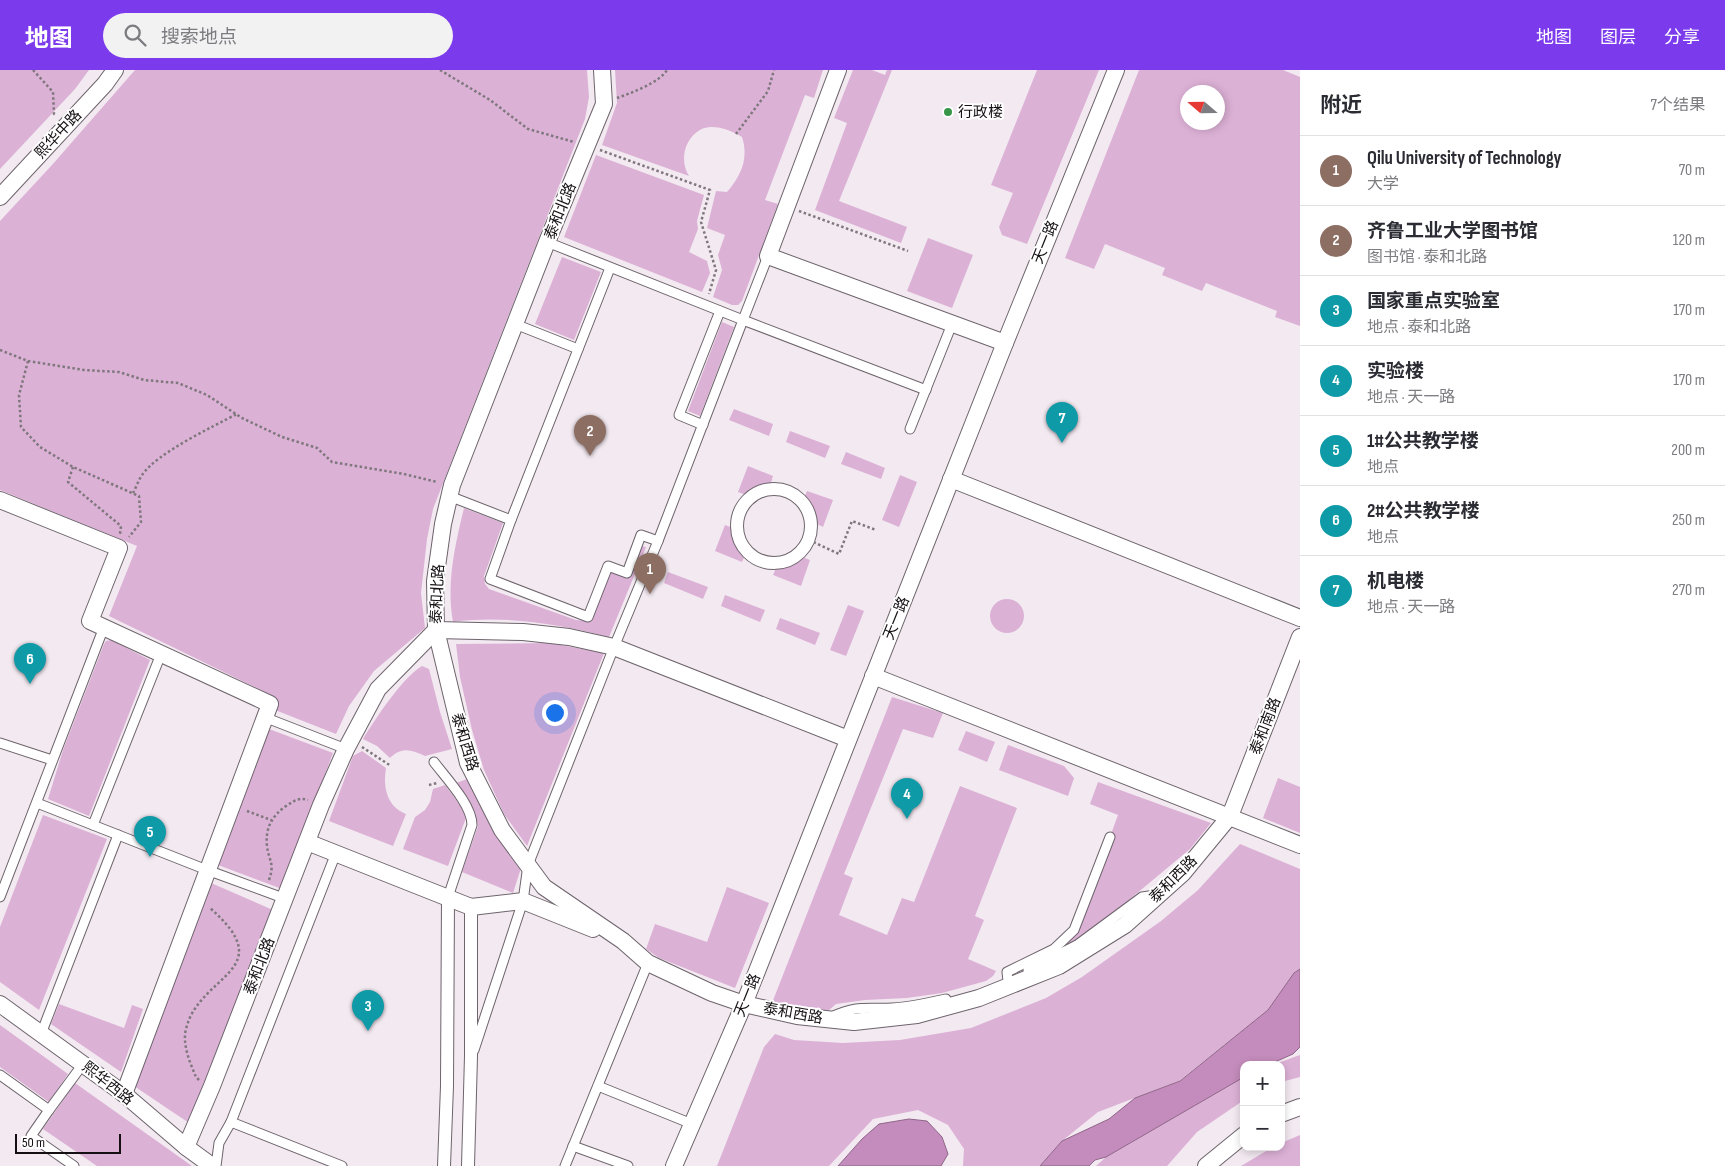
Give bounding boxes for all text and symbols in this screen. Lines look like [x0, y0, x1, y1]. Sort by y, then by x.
search box [103, 13, 453, 58]
icon: search [121, 21, 149, 49]
text: 地图 [25, 24, 73, 53]
text: 搜索地点 [161, 26, 237, 49]
text: 地图 [1536, 27, 1572, 48]
text: 图层 [1600, 27, 1636, 48]
text: 分享 [1664, 27, 1700, 48]
north arrow [1180, 85, 1225, 130]
text: 附近 [1320, 93, 1362, 118]
text: 7个结果 [1651, 96, 1705, 115]
place label: 行政楼 [958, 103, 1003, 122]
street label: 熙华中路 [31, 106, 86, 163]
marker: 行政楼 [942, 106, 954, 118]
text: Qilu University of Technology [1367, 147, 1561, 170]
text: 1 [1333, 161, 1339, 180]
text: 70 m [1679, 161, 1705, 180]
text: 大学 [1367, 175, 1399, 194]
street label: 泰和北路 [540, 180, 581, 243]
street label: 天一路 [1028, 218, 1063, 267]
text: 齐鲁工业大学图书馆 [1367, 220, 1538, 243]
text: 2 [1332, 231, 1340, 250]
text: 120 m [1673, 231, 1705, 250]
text: 图书馆 · 泰和北路 [1367, 248, 1487, 267]
text: 国家重点实验室 [1367, 290, 1500, 313]
text: 3 [1332, 301, 1340, 320]
text: 170 m [1673, 301, 1705, 320]
text: 地点 · 泰和北路 [1367, 318, 1471, 337]
text: 实验楼 [1367, 360, 1424, 383]
text: 4 [1332, 371, 1340, 390]
text: 170 m [1673, 371, 1705, 390]
text: 地点 · 天一路 [1367, 388, 1455, 407]
pin: 7 [1046, 402, 1078, 443]
pin: 2 [574, 415, 606, 456]
text: 1#公共教学楼 [1367, 430, 1479, 453]
text: 5 [1332, 441, 1340, 460]
text: 200 m [1671, 441, 1705, 460]
text: 地点 [1367, 458, 1399, 477]
text: 2#公共教学楼 [1367, 500, 1480, 523]
text: 6 [1332, 511, 1340, 530]
text: 250 m [1672, 511, 1705, 530]
text: 地点 [1367, 528, 1399, 547]
pin: 1 [634, 553, 666, 594]
street label: 泰和北路 [426, 564, 449, 624]
text: 机电楼 [1367, 570, 1424, 593]
text: 7 [1333, 581, 1339, 600]
text: 270 m [1672, 581, 1705, 600]
street label: 天一路 [879, 594, 914, 643]
text: 地点 · 天一路 [1367, 598, 1455, 617]
pin: 6 [14, 643, 46, 684]
street label: 泰和南路 [1246, 695, 1285, 758]
your location [542, 700, 568, 726]
street label: 泰和西路 [447, 711, 482, 774]
pin: 4 [891, 778, 923, 819]
pin: 5 [134, 816, 166, 857]
street label: 泰和西路 [1145, 851, 1201, 907]
street label: 泰和北路 [240, 935, 279, 998]
street label: 天一路 [730, 971, 765, 1020]
pin: 3 [352, 990, 384, 1031]
street label: 泰和西路 [762, 999, 824, 1028]
street label: 熙华西路 [78, 1057, 137, 1109]
map controls [1240, 1061, 1285, 1151]
button: + [1240, 1061, 1285, 1106]
button: − [1240, 1106, 1285, 1151]
scale bar [15, 1131, 121, 1154]
text: 50 m [22, 1134, 45, 1151]

